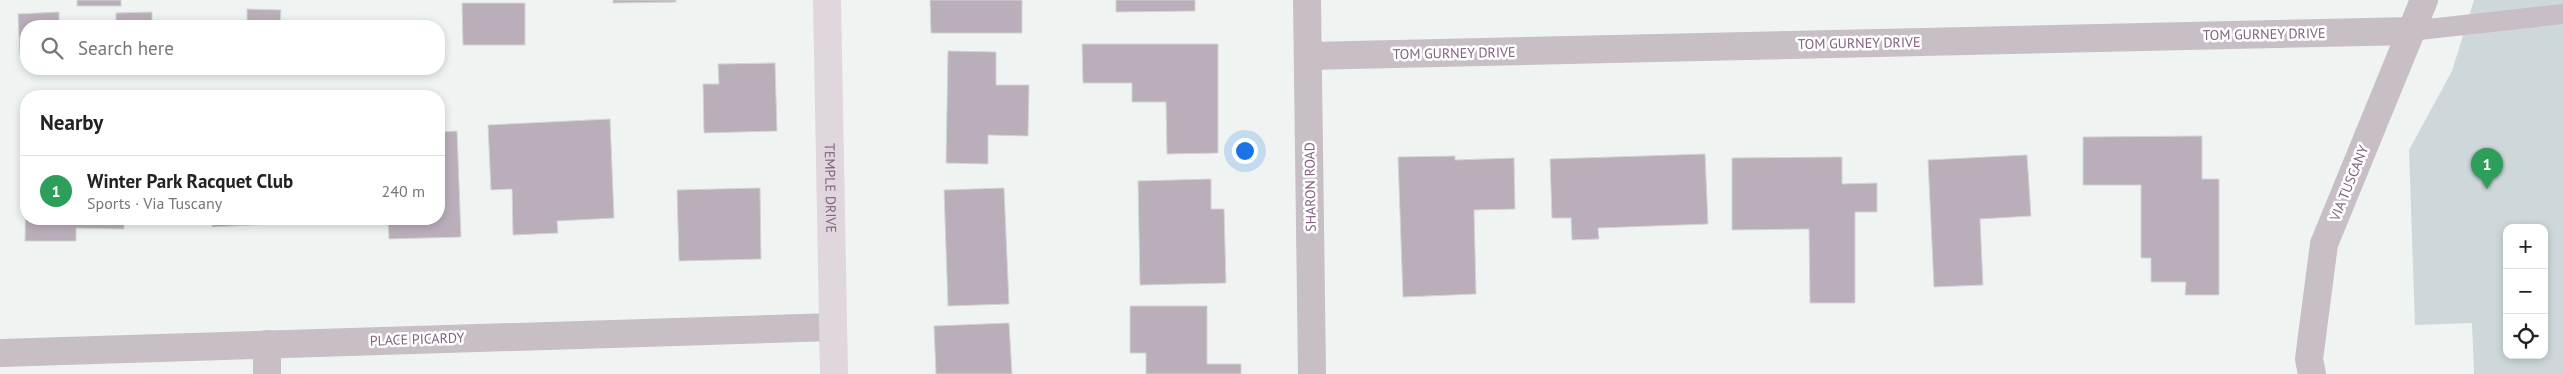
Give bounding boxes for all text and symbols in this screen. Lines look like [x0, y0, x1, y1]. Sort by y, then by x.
search box [20, 20, 445, 75]
street label: TOM GURNEY DRIVE [2203, 24, 2325, 44]
street label: TOM GURNEY DRIVE [1798, 33, 1920, 53]
icon: search [38, 34, 66, 62]
text: Search here [78, 36, 174, 60]
street label: TOM GURNEY DRIVE [1393, 43, 1515, 63]
text: Nearby [40, 109, 103, 136]
your location [1232, 138, 1258, 164]
street label: SHARON ROAD [1300, 142, 1320, 232]
street label: VIA TUSCANY [2325, 142, 2372, 225]
street label: TEMPLE DRIVE [821, 143, 840, 233]
pin: 1 [2471, 148, 2503, 189]
text: Winter Park Racquet Club [87, 169, 293, 193]
text: 1 [51, 181, 61, 201]
text: 240 m [382, 181, 425, 201]
text: Sports · Via Tuscany [87, 193, 222, 213]
map controls [2503, 224, 2548, 359]
button: + [2503, 224, 2548, 269]
button: − [2503, 269, 2548, 314]
button: locate [2503, 314, 2548, 359]
street label: PLACE PICARDY [369, 328, 465, 350]

